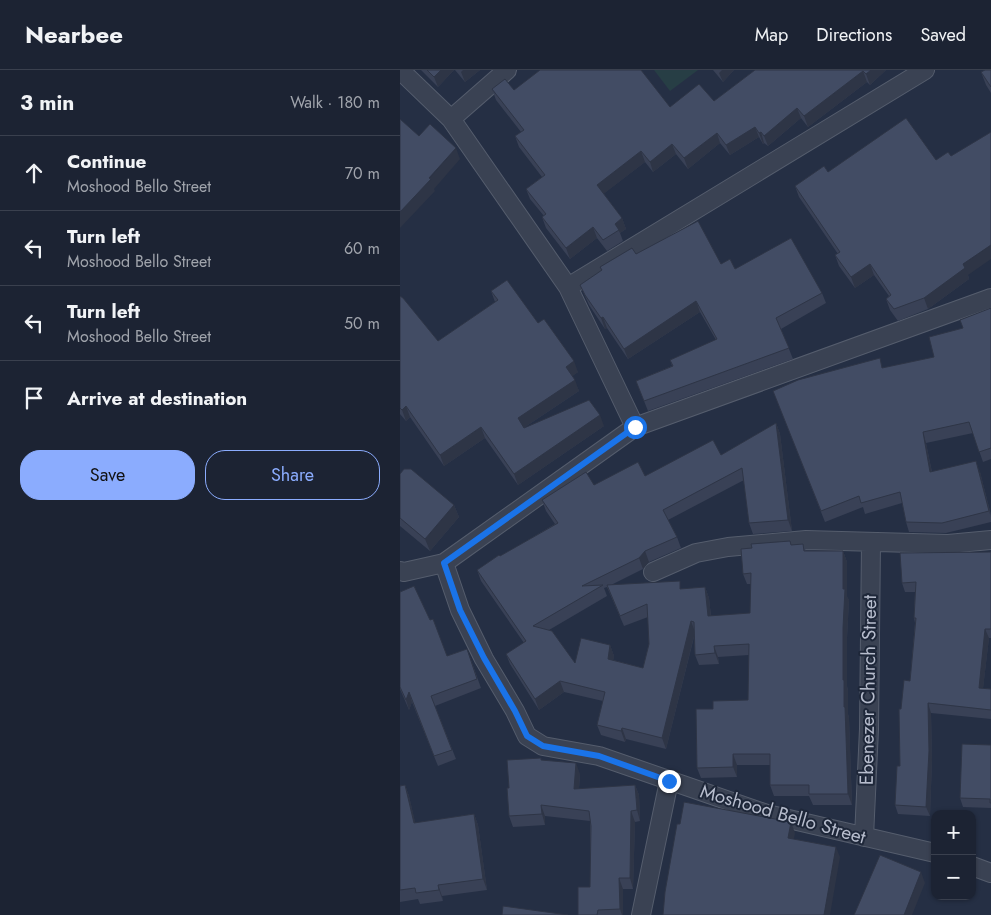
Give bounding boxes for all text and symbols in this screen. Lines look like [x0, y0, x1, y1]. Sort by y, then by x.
text: Nearbee [25, 17, 123, 52]
text: Map [755, 22, 788, 48]
text: Directions [816, 22, 892, 48]
text: Saved [920, 22, 966, 48]
text: 3 min [20, 88, 74, 118]
text: Walk · 180 m [290, 91, 380, 114]
text: Continue [67, 148, 146, 175]
icon: ahead [20, 159, 48, 187]
text: 70 m [345, 162, 380, 185]
text: Moshood Bello Street [67, 175, 211, 198]
text: Turn left [67, 223, 140, 250]
icon: left [20, 234, 48, 262]
text: 60 m [344, 237, 380, 260]
text: Moshood Bello Street [67, 250, 211, 273]
text: Turn left [67, 298, 140, 325]
icon: left [20, 309, 48, 337]
text: 50 m [344, 312, 380, 335]
text: Moshood Bello Street [67, 325, 211, 348]
icon: arrive [20, 384, 48, 412]
text: Arrive at destination [67, 385, 247, 412]
route start [624, 416, 647, 439]
button: Save [20, 450, 195, 500]
button: Share [205, 450, 380, 500]
street label: Ebenezer Church Street [853, 594, 883, 785]
route end [658, 770, 681, 793]
street label: Moshood Bello Street [697, 777, 869, 851]
map controls [931, 810, 976, 900]
button: + [931, 810, 976, 855]
button: − [931, 855, 976, 900]

